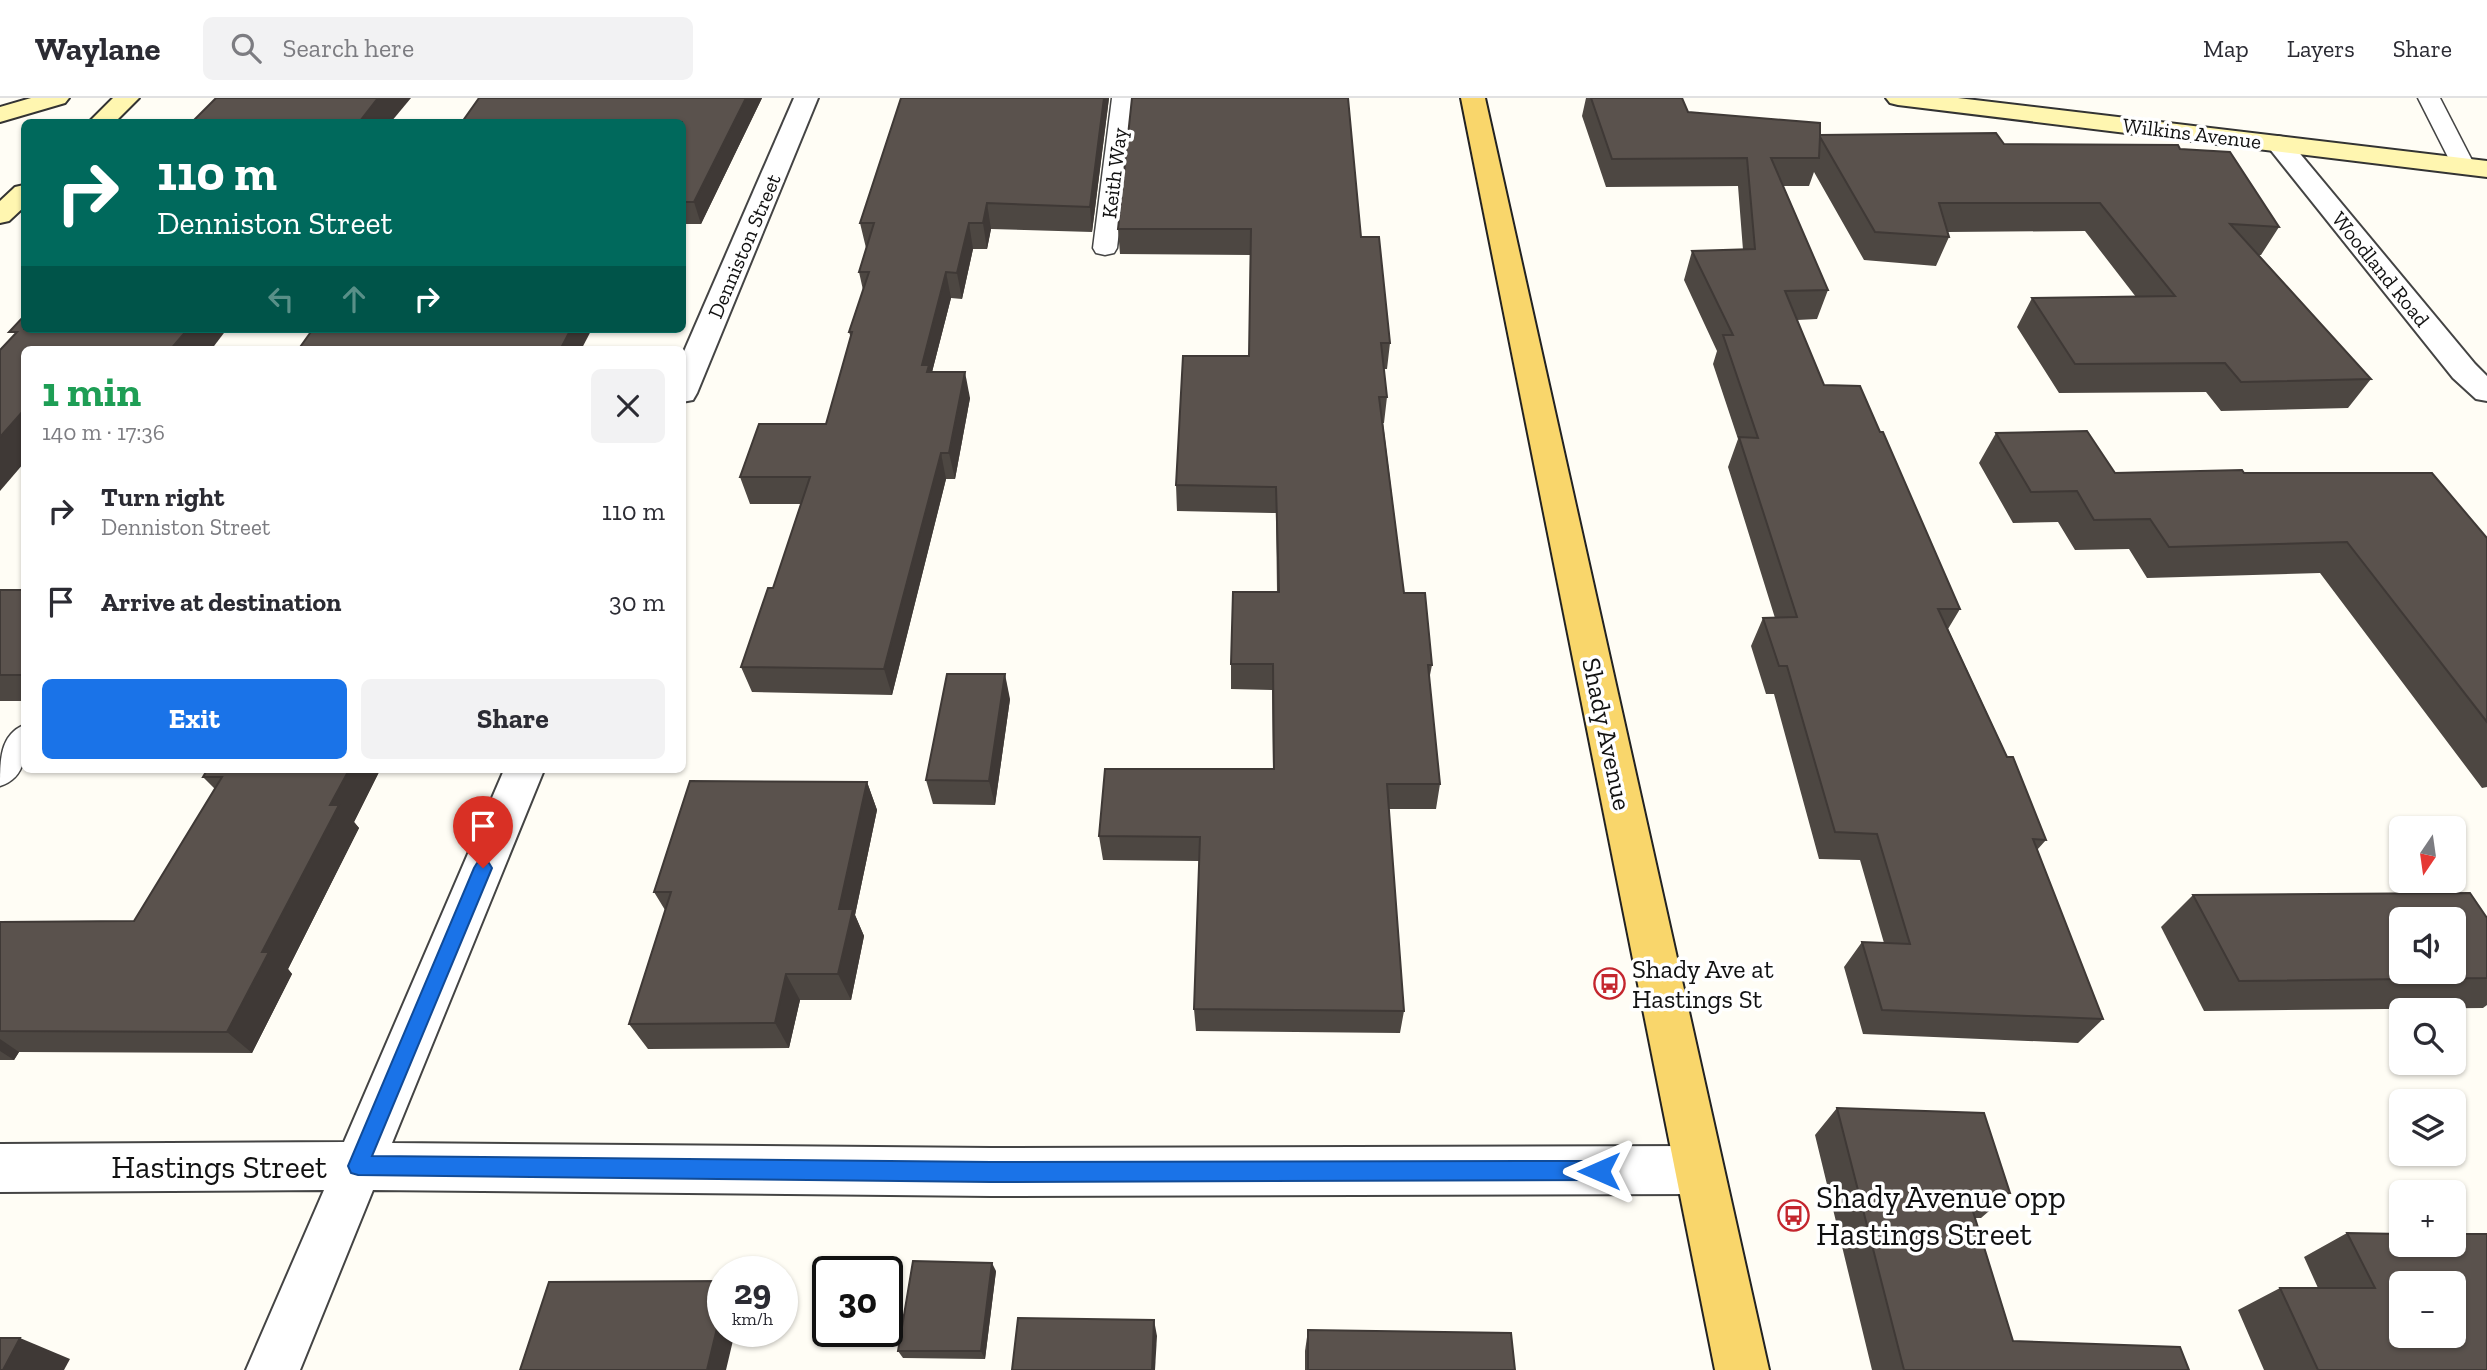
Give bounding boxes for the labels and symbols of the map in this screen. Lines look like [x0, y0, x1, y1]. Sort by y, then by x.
street label: Wilkins Avenue [2121, 112, 2263, 154]
street label: Keith Way [1096, 126, 1132, 220]
street label: Denniston Street [702, 170, 786, 322]
street label: Woodland Road [2327, 206, 2435, 332]
street label: Shady Avenue [1575, 655, 1639, 813]
pin [453, 796, 513, 868]
north arrow [2389, 816, 2466, 892]
place label: Shady Ave at Hastings St [1632, 953, 1774, 1015]
bus stop icon: Shady Ave at Hastings St [1592, 967, 1626, 1001]
position arrow [1562, 1134, 1636, 1208]
street label: Hastings Street [111, 1148, 327, 1186]
place label: Shady Avenue opp Hastings Street [1816, 1178, 2066, 1253]
bus stop icon: Shady Avenue opp Hastings Street [1776, 1198, 1810, 1232]
speed limit sign: 30 [812, 1256, 903, 1347]

